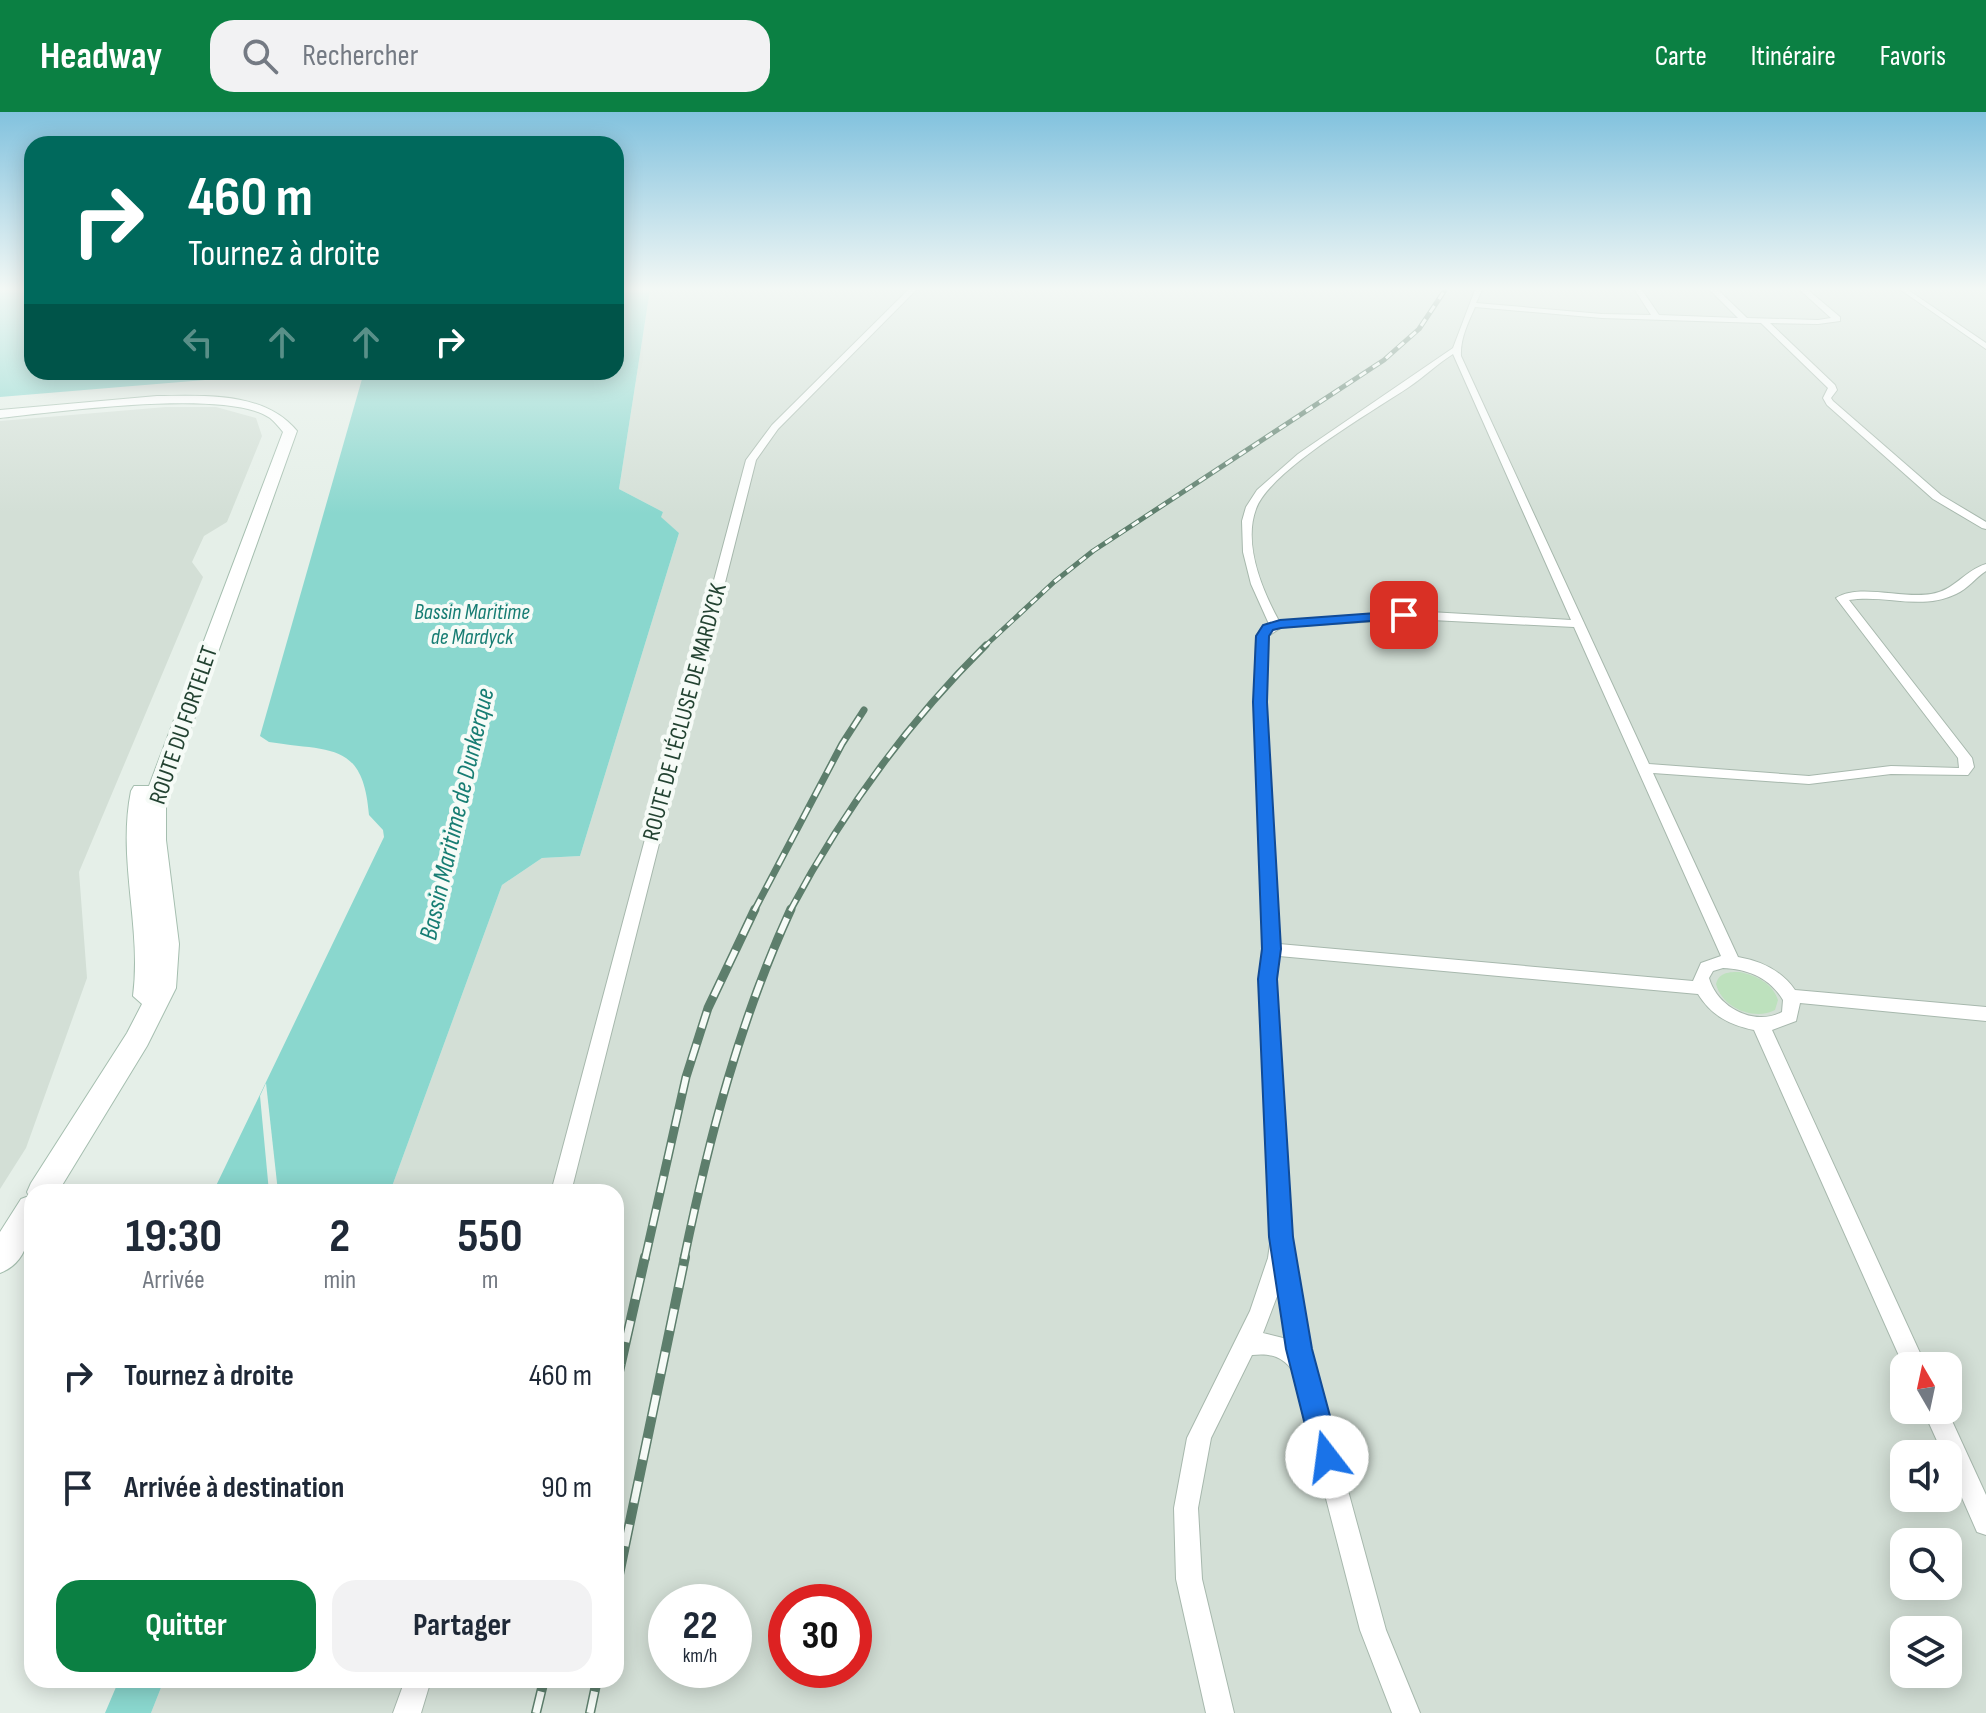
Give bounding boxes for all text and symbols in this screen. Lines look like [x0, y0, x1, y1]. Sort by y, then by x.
search box [210, 20, 770, 92]
text: Headway [40, 34, 162, 79]
icon: search [238, 34, 282, 78]
text: Rechercher [302, 38, 418, 74]
text: Carte [1655, 40, 1707, 73]
text: Itinéraire [1751, 40, 1836, 73]
text: Favoris [1880, 40, 1946, 73]
text: 460 m [188, 165, 313, 232]
icon: right [56, 168, 160, 272]
text: Tournez à droite [188, 233, 380, 276]
icon: left [176, 320, 220, 364]
icon: ahead [260, 320, 304, 364]
icon: ahead [344, 320, 388, 364]
icon: right [428, 320, 472, 364]
street label: ROUTE DE L'ÉCLUSE DE MARDYCK [636, 580, 733, 844]
pin [1370, 581, 1438, 649]
icon: arrive [1382, 593, 1426, 637]
water label: Bassin Maritime de Mardyck [414, 599, 530, 651]
street label: ROUTE DU FORTELET [143, 642, 224, 808]
water label: Bassin Maritime de Dunkerque [413, 686, 501, 943]
text: 19:30 [125, 1208, 222, 1265]
text: 2 [329, 1208, 350, 1265]
text: 550 [458, 1208, 523, 1265]
text: Arrivée [143, 1265, 205, 1296]
text: min [323, 1265, 356, 1296]
text: m [482, 1265, 498, 1296]
north arrow [1890, 1352, 1962, 1424]
map controls [1890, 1352, 1962, 1688]
icon: right [56, 1354, 100, 1398]
text: Tournez à droite [124, 1358, 294, 1394]
text: 460 m [529, 1358, 592, 1394]
position arrow [1285, 1415, 1369, 1499]
button: sound [1890, 1440, 1962, 1512]
icon: arrive [56, 1466, 100, 1510]
text: Arrivée à destination [124, 1470, 344, 1506]
text: 90 m [541, 1470, 592, 1506]
button: search [1890, 1528, 1962, 1600]
button: Quitter [56, 1580, 316, 1672]
button: Partager [332, 1580, 592, 1672]
speed limit sign: 30 [768, 1584, 872, 1688]
text: 22 [682, 1602, 718, 1650]
button: layers [1890, 1616, 1962, 1688]
text: km/h [683, 1644, 717, 1668]

